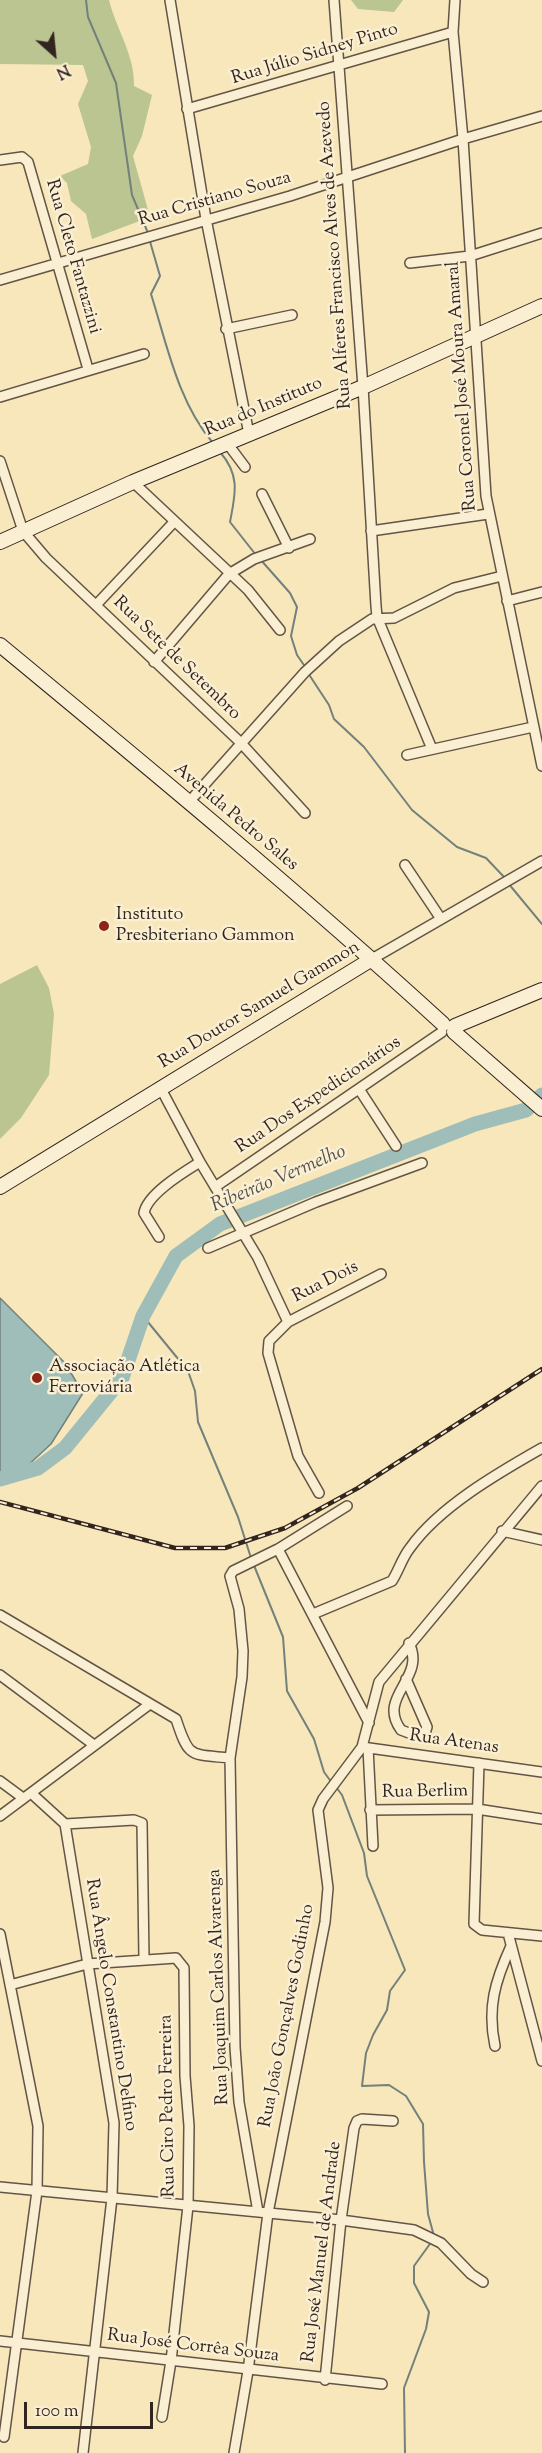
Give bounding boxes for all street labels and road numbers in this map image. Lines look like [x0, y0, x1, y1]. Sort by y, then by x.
street label: Rua Júlio Sidney Pinto [229, 19, 401, 91]
street label: Rua Alferes Francisco Alves de Azevedo [314, 100, 358, 410]
street label: Rua Cristiano Souza [136, 168, 294, 232]
street label: Rua Cleto Fantazzini [40, 177, 104, 337]
street label: Rua Coronel José Moura Amaral [443, 260, 483, 512]
street label: Rua do Instituto [202, 373, 326, 443]
street label: Rua Sete de Setembro [108, 592, 244, 726]
street label: Avenida Pedro Sales [168, 759, 302, 877]
street label: Rua Doutor Samuel Gammon [156, 937, 364, 1075]
street label: Rua Dos Expedicionários [232, 1033, 406, 1159]
street label: Rua Dois [289, 1257, 363, 1309]
street label: Rua Atenas [408, 1726, 500, 1760]
street label: Rua Berlim [382, 1781, 468, 1805]
street label: Rua Joaquim Carlos Alvarenga [205, 1869, 235, 2105]
street label: Rua Ângelo Constantino Delfino [79, 1877, 141, 2133]
street label: Rua João Gonçalves Godinho [256, 1903, 320, 2129]
street label: Rua Ciro Pedro Ferreira [157, 2014, 181, 2198]
street label: Rua José Manuel de Andrade [299, 2140, 347, 2364]
street label: Rua José Corrêa Souza [106, 2326, 280, 2368]

